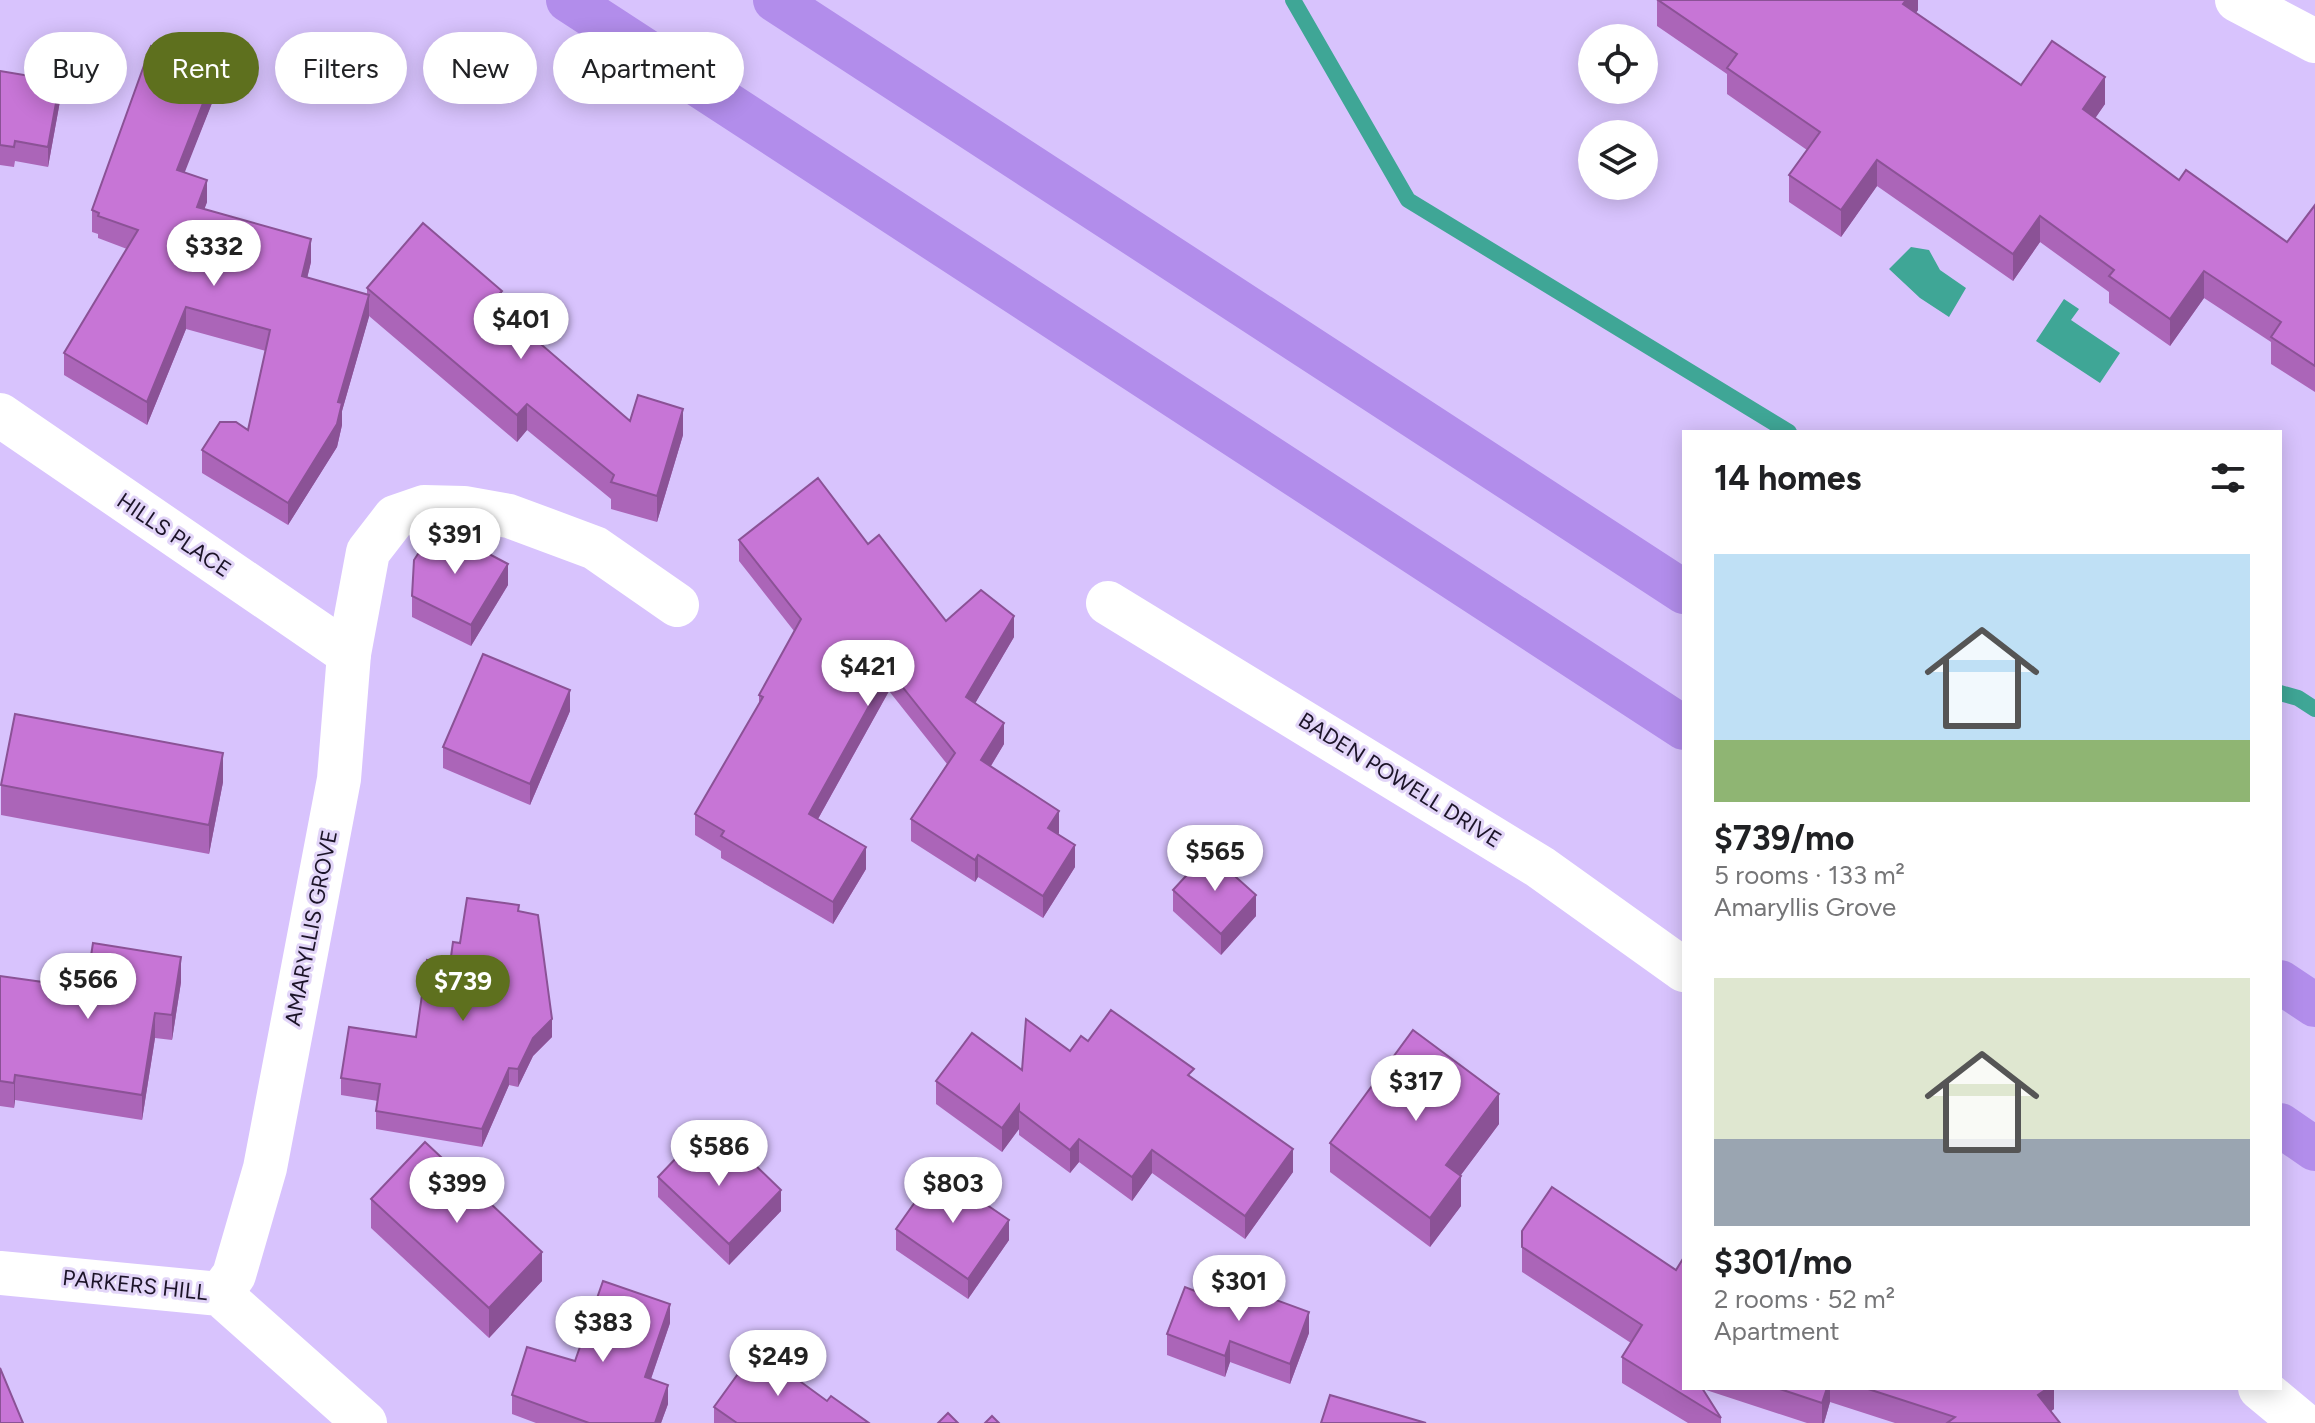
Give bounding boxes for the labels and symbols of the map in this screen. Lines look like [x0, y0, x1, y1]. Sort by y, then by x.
pin: $332 [167, 220, 261, 288]
pin: $401 [474, 293, 568, 361]
street label: HILLS PLACE [112, 487, 236, 583]
pin: $391 [408, 508, 502, 576]
pin: $421 [821, 640, 915, 708]
street label: BADEN POWELL DRIVE [1294, 707, 1506, 853]
pin: $565 [1168, 825, 1262, 893]
street label: AMARYLLIS GROVE [279, 828, 343, 1028]
pin: $566 [41, 953, 135, 1021]
pin: $739 [416, 955, 510, 1023]
pin: $317 [1369, 1055, 1463, 1123]
pin: $586 [672, 1120, 766, 1188]
pin: $399 [410, 1157, 504, 1225]
pin: $803 [906, 1157, 1000, 1225]
pin: $301 [1192, 1255, 1286, 1323]
street label: PARKERS HILL [61, 1264, 210, 1306]
pin: $383 [556, 1296, 650, 1364]
pin: $249 [731, 1330, 825, 1398]

